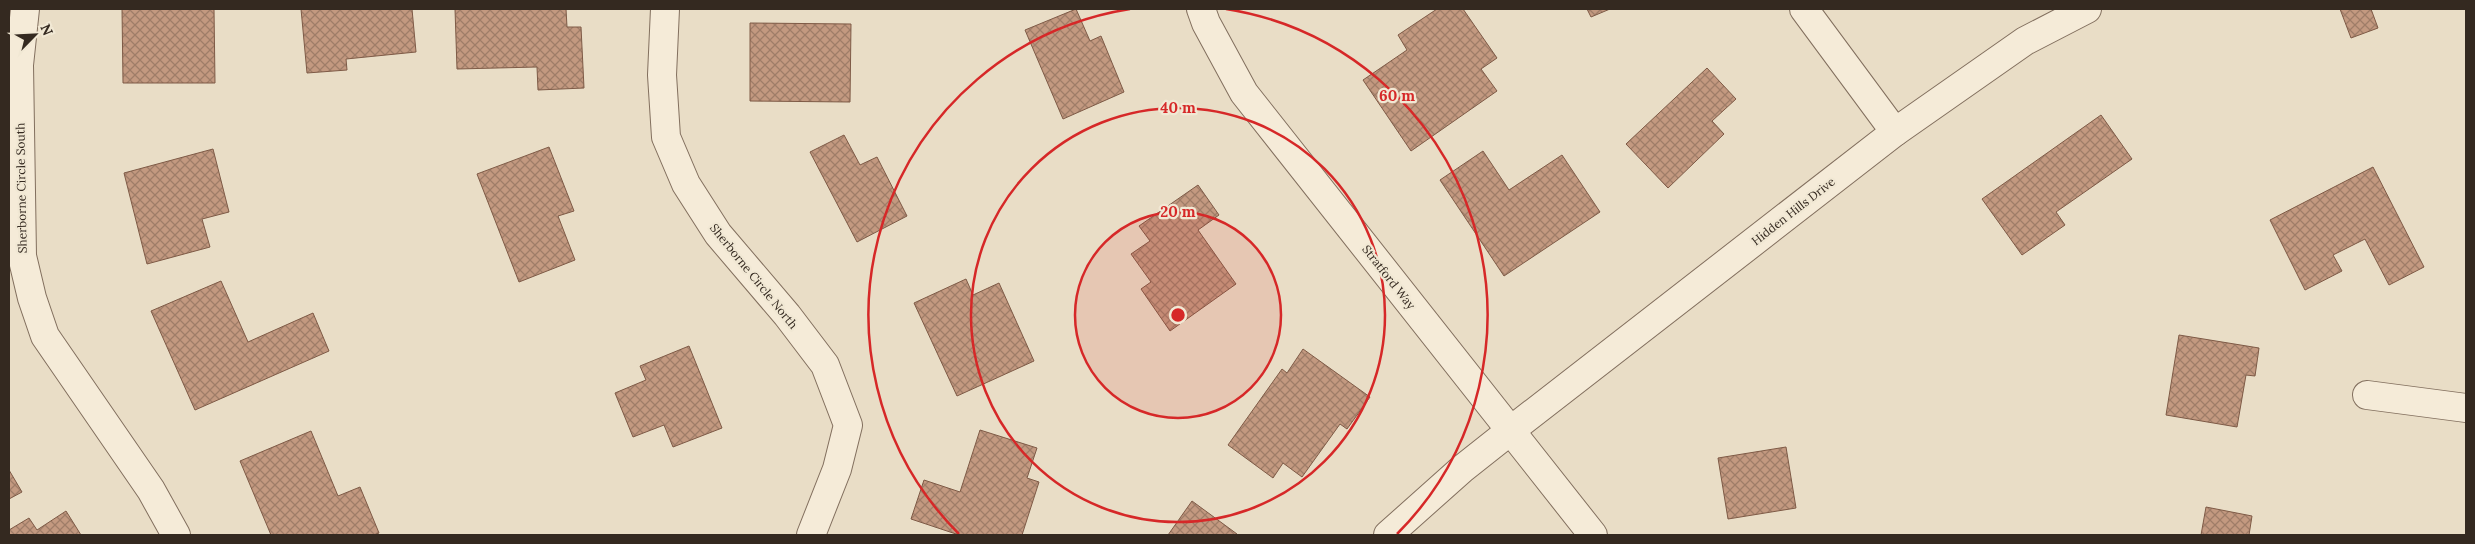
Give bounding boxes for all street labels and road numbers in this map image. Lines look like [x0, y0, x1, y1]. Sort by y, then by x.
street label: Sherborne Circle South [12, 122, 30, 254]
street label: Hidden Hills Drive [1748, 173, 1838, 248]
street label: Sherborne Circle North [707, 220, 801, 332]
street label: Stratford Way [1359, 242, 1419, 313]

